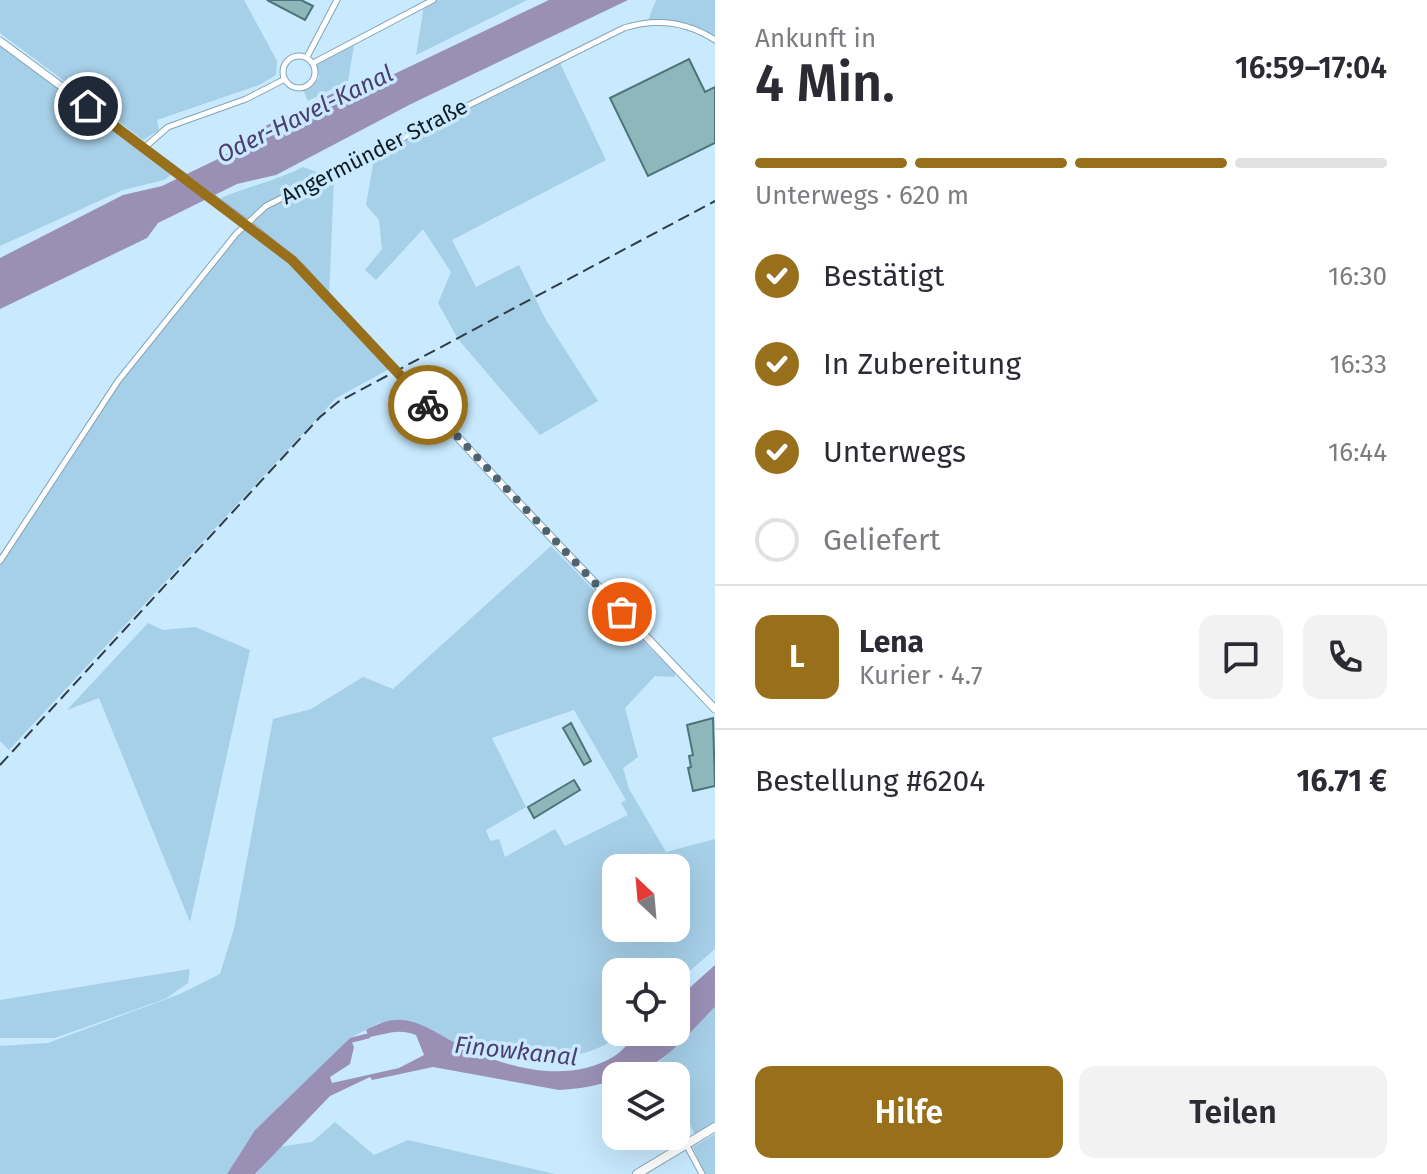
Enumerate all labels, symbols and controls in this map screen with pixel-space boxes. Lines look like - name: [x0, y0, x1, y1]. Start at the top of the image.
- text: Ankunft in: [755, 23, 876, 54]
- text: 16:59–17:04: [1235, 50, 1387, 86]
- text: 4 Min.: [755, 52, 895, 115]
- water label: Oder-Havel-Kanal: [212, 59, 398, 169]
- pin: [54, 72, 122, 140]
- icon: home: [66, 84, 110, 128]
- street label: Angermünder Straße: [276, 93, 472, 210]
- text: Unterwegs · 620 m: [755, 180, 969, 211]
- icon: check: [755, 254, 799, 298]
- text: Bestätigt: [823, 258, 944, 294]
- text: 16:30: [1328, 261, 1387, 292]
- icon: check: [755, 342, 799, 386]
- text: In Zubereitung: [823, 346, 1021, 382]
- text: 16:33: [1329, 349, 1387, 380]
- courier: [388, 365, 468, 445]
- icon: bike: [406, 383, 450, 427]
- icon: check: [755, 430, 799, 474]
- text: Unterwegs: [823, 434, 966, 470]
- text: 16:44: [1328, 437, 1387, 468]
- text: Geliefert: [823, 522, 940, 558]
- pin: [588, 578, 656, 646]
- icon: bag: [600, 590, 644, 634]
- button: chat: [1199, 615, 1283, 699]
- button: phone: [1303, 615, 1387, 699]
- text: Lena: [859, 624, 924, 660]
- text: L: [789, 639, 805, 675]
- text: Kurier · 4.7: [859, 660, 982, 691]
- text: Bestellung #6204: [755, 763, 985, 799]
- text: 16.71 €: [1297, 763, 1387, 799]
- north arrow: [602, 854, 690, 942]
- map controls: [602, 854, 690, 1150]
- button: locate: [602, 958, 690, 1046]
- water label: Finowkanal: [453, 1031, 579, 1071]
- button: layers: [602, 1062, 690, 1150]
- button: Hilfe: [755, 1066, 1063, 1158]
- button: Teilen: [1079, 1066, 1387, 1158]

